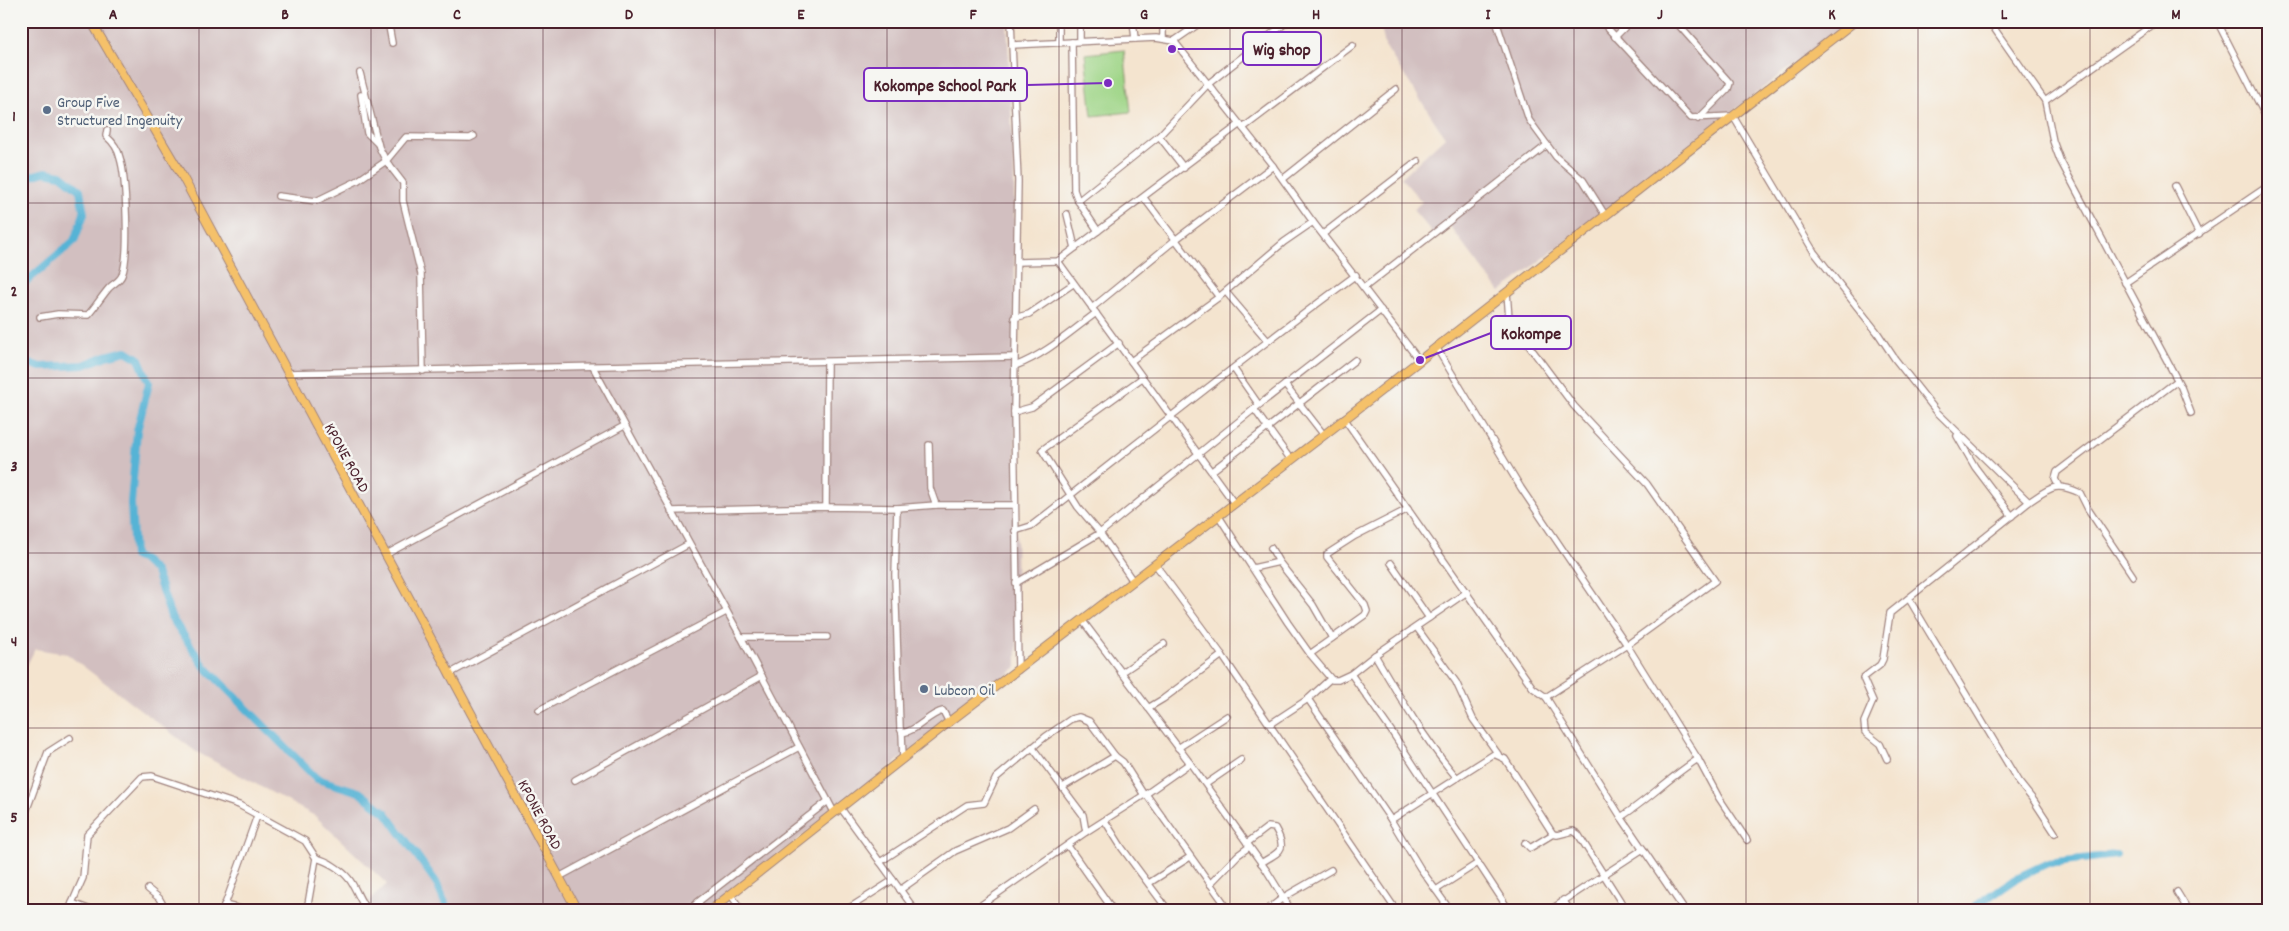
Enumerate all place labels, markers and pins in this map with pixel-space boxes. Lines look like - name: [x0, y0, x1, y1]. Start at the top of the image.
- callout: Wig shop: [1243, 32, 1321, 65]
- callout: Kokompe School Park: [864, 68, 1027, 101]
- place label: Group Five Structured Ingenuity: [57, 92, 183, 133]
- marker: Group Five Structured Ingenuity: [41, 104, 53, 116]
- callout: Kokompe: [1491, 316, 1571, 349]
- place label: Lubcon Oil: [934, 680, 995, 703]
- marker: Lubcon Oil: [918, 683, 930, 695]

